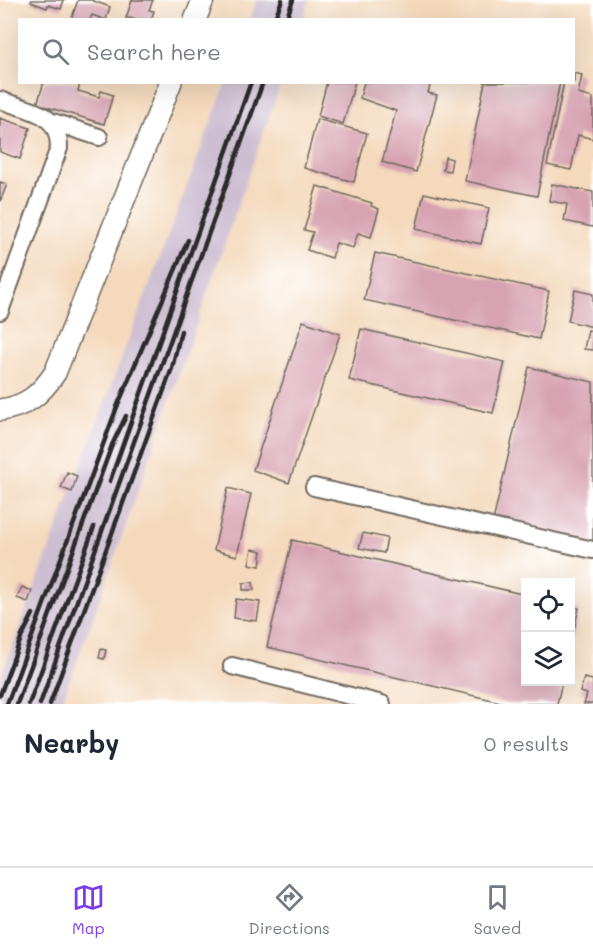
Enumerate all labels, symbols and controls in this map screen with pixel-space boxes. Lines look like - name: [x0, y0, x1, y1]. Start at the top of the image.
- search box: [18, 18, 575, 84]
- icon: search: [39, 35, 72, 68]
- text: Search here: [87, 37, 221, 66]
- map controls: [521, 578, 575, 686]
- button: locate: [521, 578, 575, 632]
- button: layers: [521, 632, 575, 686]
- text: Nearby: [24, 726, 119, 760]
- text: 0 results: [484, 730, 569, 756]
- tab: Map: [72, 881, 105, 938]
- tab: Directions: [249, 881, 330, 938]
- tab: Saved: [474, 881, 521, 938]

